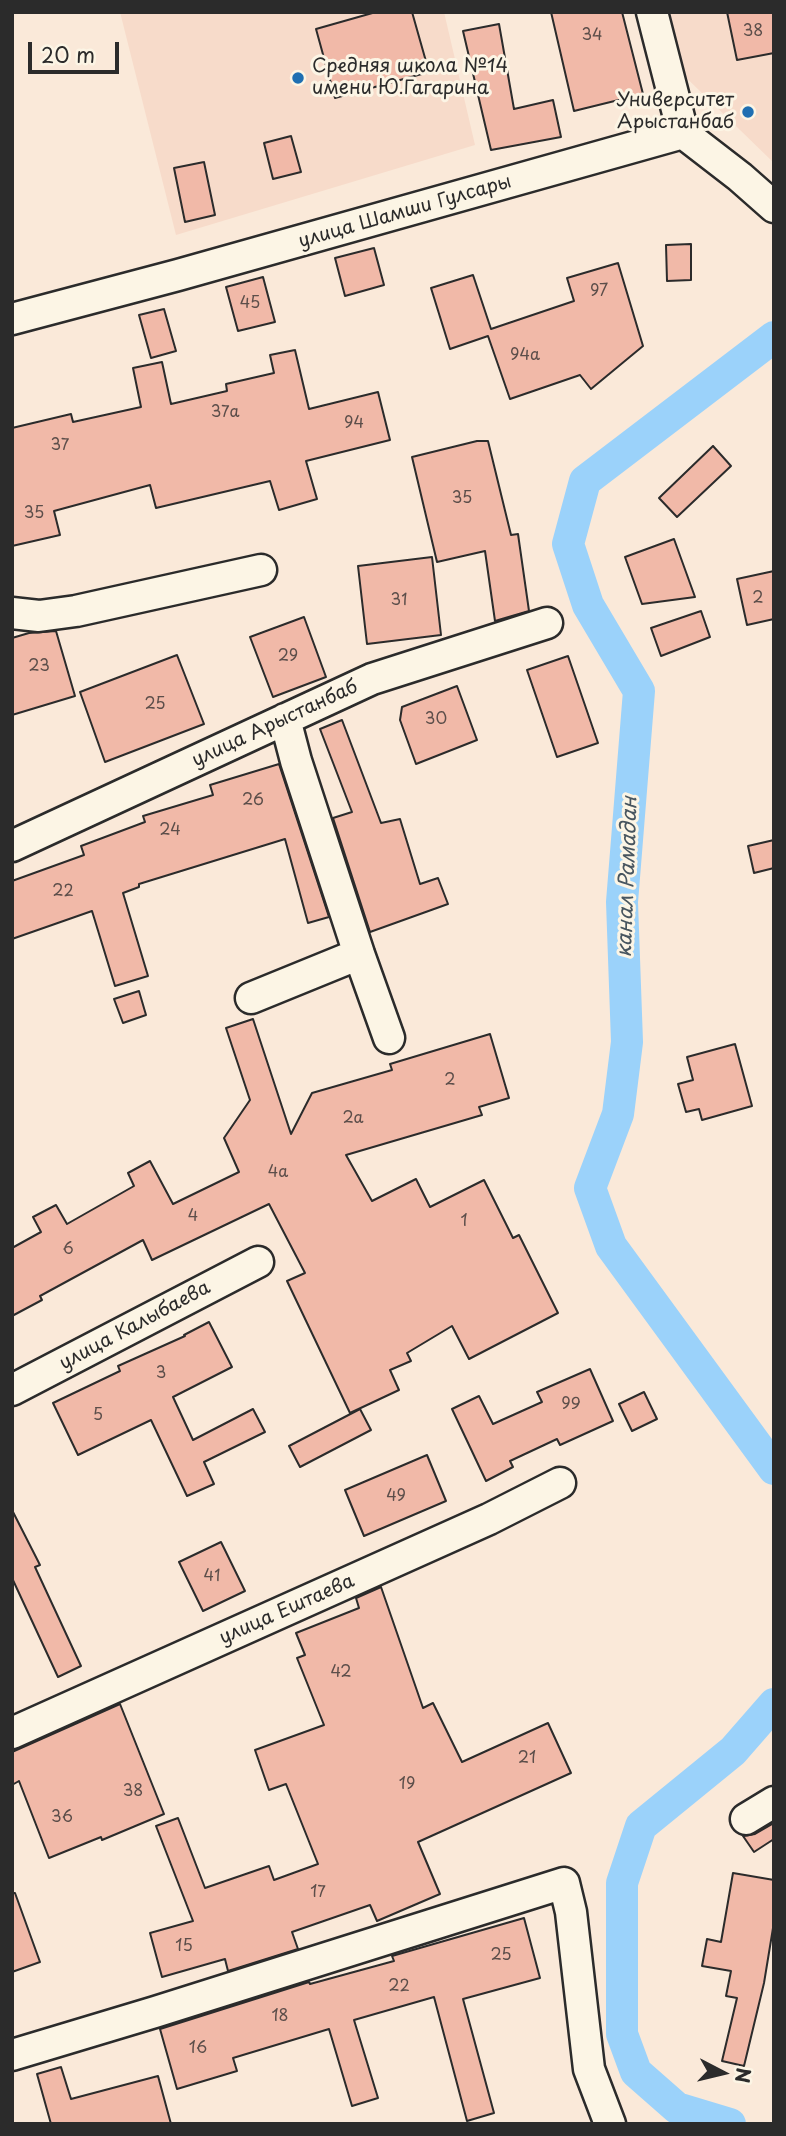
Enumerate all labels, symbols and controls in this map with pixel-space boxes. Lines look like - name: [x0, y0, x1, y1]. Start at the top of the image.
- house number: 38: [743, 22, 763, 42]
- house number: 34: [581, 26, 603, 46]
- scale bar: [32, 28, 122, 72]
- text: 20 m: [41, 38, 95, 70]
- place label: Средняя школа №14 имени Ю.Гагарина: [312, 56, 508, 100]
- marker: Средняя школа №14 имени Ю.Гагарина: [290, 70, 306, 86]
- place label: Университет Арыстанбаб: [616, 90, 734, 134]
- marker: Университет Арыстанбаб: [740, 104, 756, 120]
- street label: улица Шамши Гулсары: [296, 171, 514, 253]
- house number: 97: [590, 282, 608, 302]
- house number: 45: [240, 294, 260, 314]
- house number: 94а: [510, 346, 540, 366]
- house number: 37а: [211, 403, 239, 423]
- house number: 94: [344, 414, 364, 434]
- house number: 37: [51, 436, 69, 456]
- house number: 35: [452, 489, 472, 509]
- house number: 35: [24, 504, 44, 524]
- house number: 2: [752, 589, 764, 609]
- house number: 31: [391, 591, 407, 611]
- house number: 29: [278, 647, 298, 667]
- house number: 23: [28, 657, 50, 677]
- street label: улица Арыстанбаб: [189, 676, 361, 772]
- house number: 25: [144, 695, 166, 715]
- house number: 30: [425, 710, 447, 730]
- house number: 26: [242, 791, 264, 811]
- water label: канал Рамадан: [613, 796, 643, 958]
- house number: 24: [159, 821, 181, 841]
- house number: 22: [52, 882, 74, 902]
- house number: 2: [444, 1071, 456, 1091]
- house number: 2а: [342, 1109, 364, 1129]
- house number: 4а: [268, 1163, 288, 1183]
- house number: 4: [188, 1207, 198, 1227]
- house number: 1: [460, 1212, 468, 1232]
- house number: 6: [62, 1240, 74, 1260]
- street label: улица Калыбаева: [56, 1277, 214, 1375]
- house number: 3: [156, 1364, 166, 1384]
- house number: 99: [561, 1395, 581, 1415]
- house number: 5: [93, 1406, 103, 1426]
- house number: 49: [386, 1487, 406, 1507]
- house number: 41: [204, 1567, 220, 1587]
- street label: улица Ештаева: [216, 1570, 358, 1650]
- house number: 42: [330, 1663, 352, 1683]
- house number: 21: [518, 1749, 536, 1769]
- house number: 19: [399, 1775, 415, 1795]
- house number: 38: [123, 1782, 143, 1802]
- house number: 36: [51, 1808, 73, 1828]
- house number: 17: [310, 1883, 326, 1903]
- house number: 15: [175, 1937, 193, 1957]
- house number: 25: [490, 1946, 512, 1966]
- house number: 22: [388, 1977, 410, 1997]
- house number: 18: [271, 2007, 289, 2027]
- north arrow: [688, 2038, 758, 2108]
- house number: 16: [189, 2039, 207, 2059]
- text: N: [729, 2066, 759, 2085]

